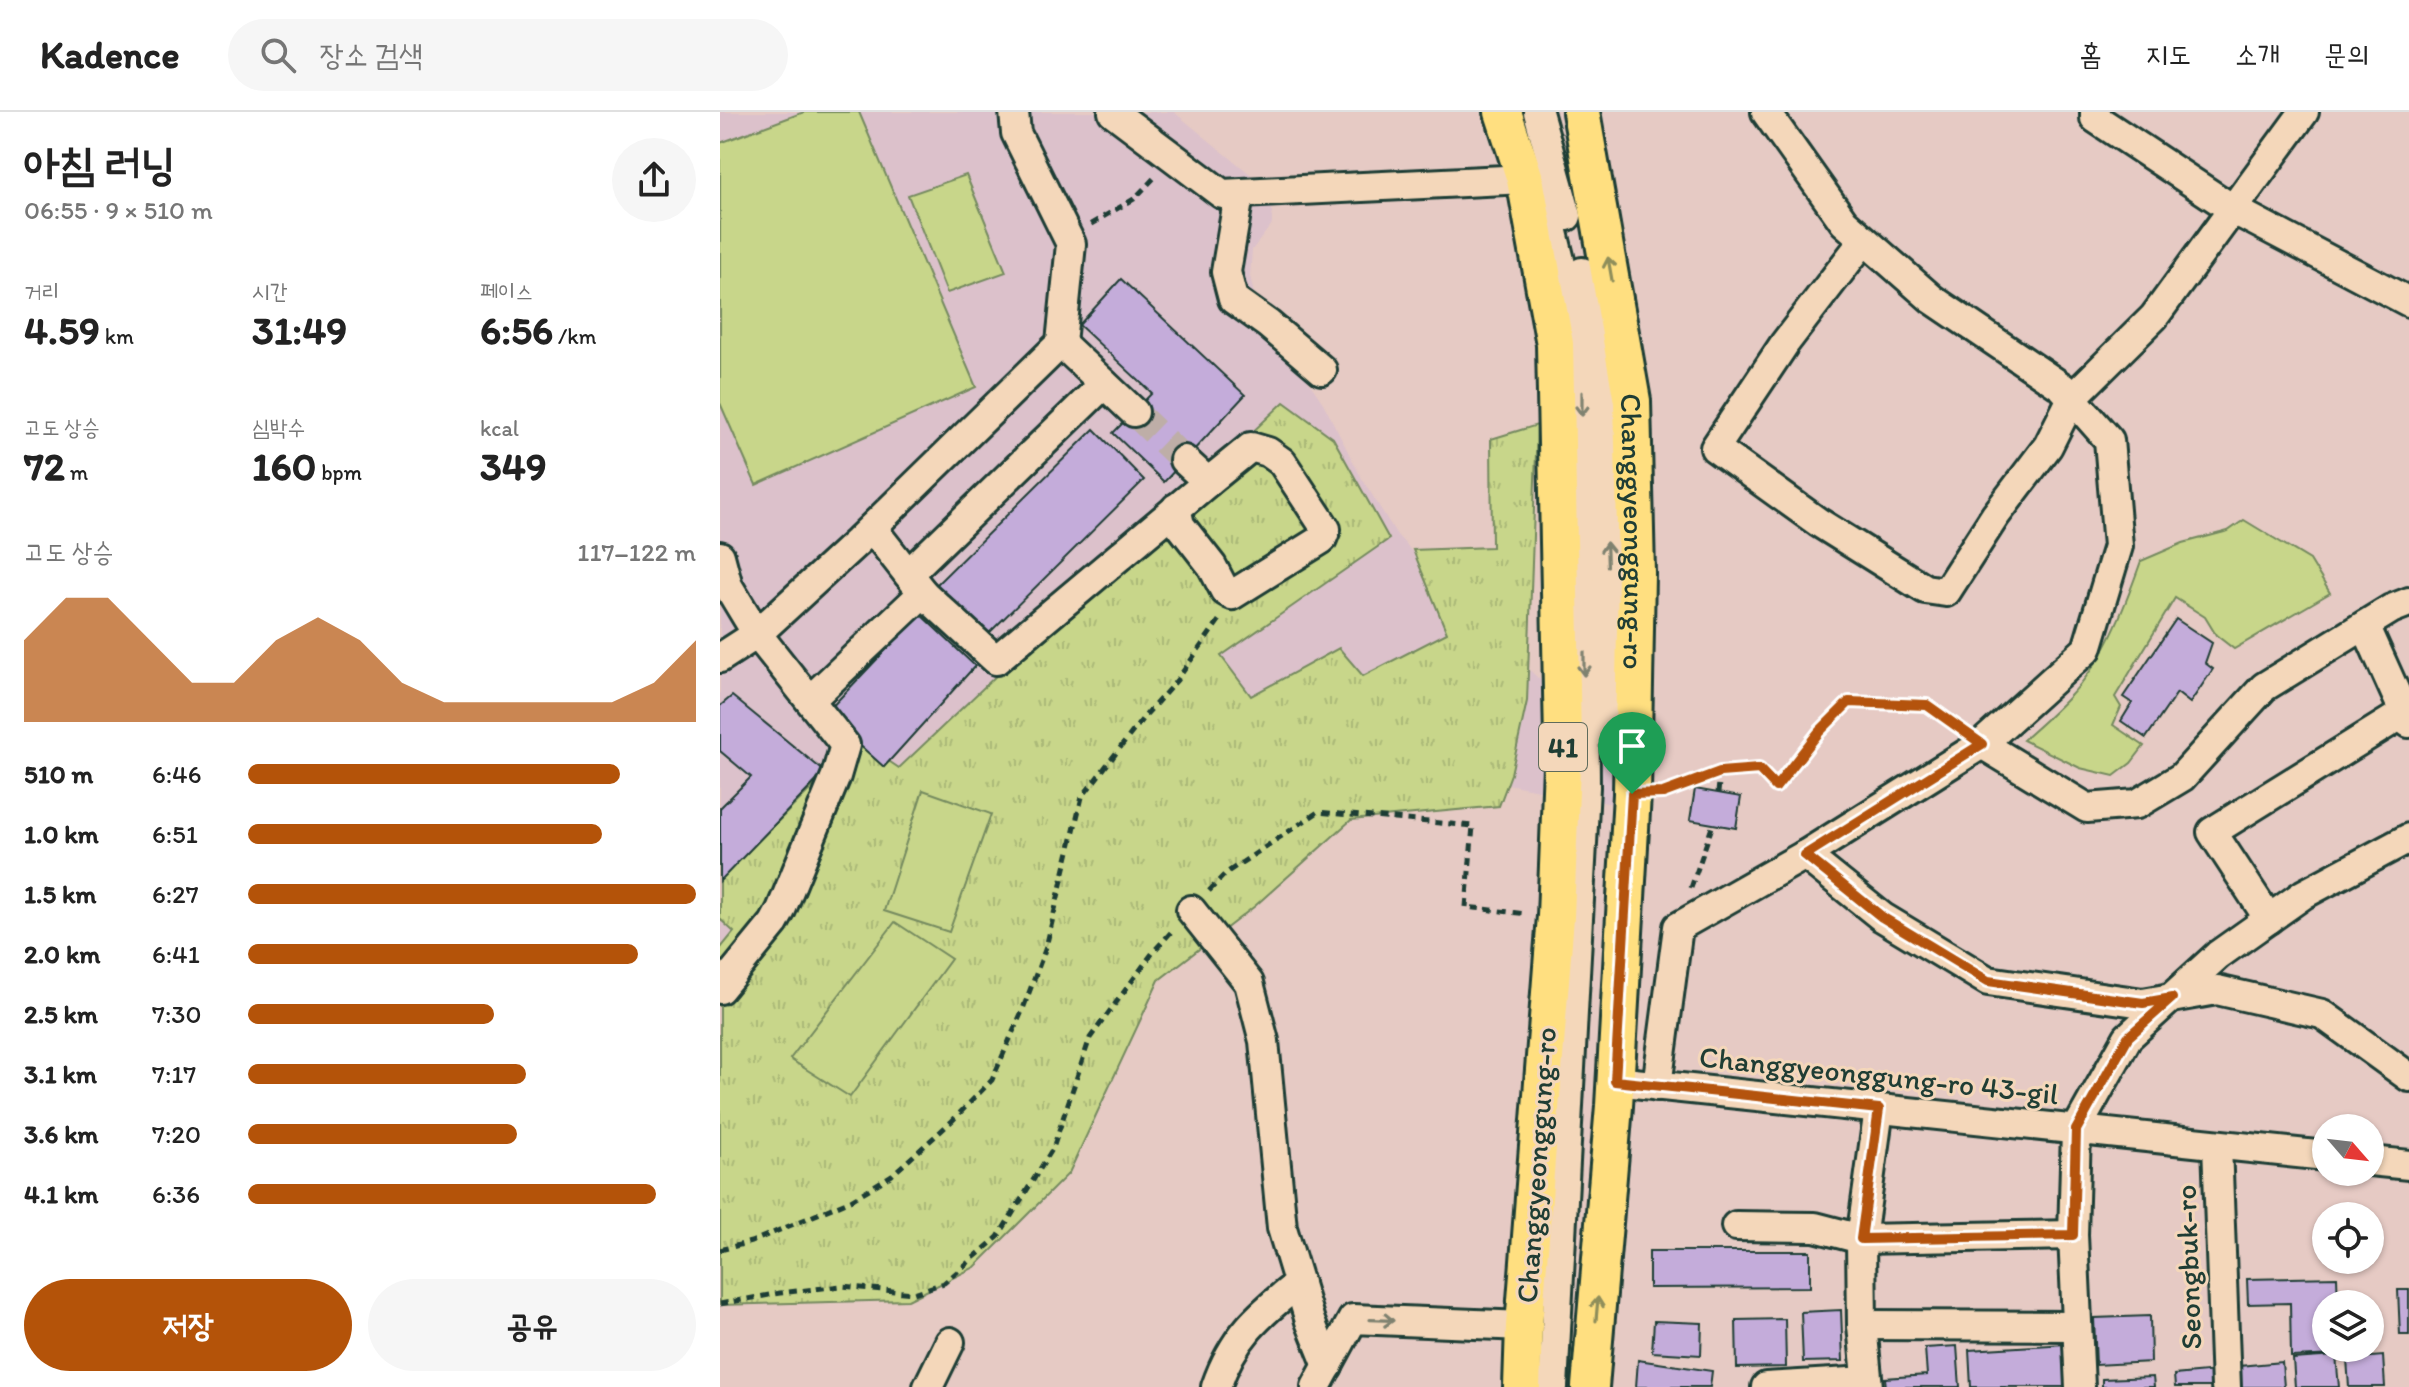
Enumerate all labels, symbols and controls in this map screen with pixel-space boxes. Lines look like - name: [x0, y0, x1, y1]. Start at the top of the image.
- search box: [228, 19, 788, 91]
- text: Kadence: [40, 32, 180, 78]
- icon: search: [256, 33, 300, 77]
- text: 장소 검색: [320, 36, 423, 73]
- text: 홈: [2079, 37, 2102, 71]
- text: 지도: [2146, 37, 2191, 71]
- text: 소개: [2235, 37, 2280, 71]
- text: 문의: [2324, 37, 2369, 71]
- text: 아침 러닝: [24, 137, 176, 190]
- button: share: [612, 138, 696, 222]
- text: 06:55 · 9 × 510 m: [24, 194, 213, 226]
- one-way arrow: [1601, 256, 1616, 282]
- text: 거리: [24, 278, 59, 305]
- text: 시간: [252, 278, 287, 305]
- text: 페이스: [480, 278, 533, 305]
- text: 4.59: [24, 306, 100, 354]
- text: 31:49: [252, 306, 347, 354]
- text: 6:56: [480, 306, 553, 354]
- text: km: [100, 323, 134, 350]
- text: /km: [553, 323, 596, 350]
- one-way arrow: [1574, 390, 1590, 417]
- street label: Changgyeonggung-ro: [1613, 393, 1655, 670]
- text: 고도 상승: [24, 414, 100, 441]
- text: 심박수: [252, 414, 305, 441]
- text: kcal: [480, 415, 519, 442]
- text: 72: [24, 442, 65, 490]
- text: 160: [252, 442, 316, 490]
- text: 349: [480, 442, 547, 490]
- text: m: [65, 459, 88, 486]
- text: bpm: [316, 459, 362, 486]
- text: 고도 상승: [24, 536, 114, 568]
- text: 117–122 m: [577, 536, 696, 568]
- one-way arrow: [1600, 541, 1615, 568]
- one-way arrow: [1577, 650, 1592, 677]
- pin: [1598, 712, 1666, 794]
- road number: 41: [1539, 723, 1587, 771]
- icon: arrive: [1610, 724, 1654, 768]
- text: 510 m: [24, 758, 93, 790]
- text: 6:46: [152, 758, 202, 790]
- text: 1.0 km: [24, 818, 99, 850]
- text: 6:51: [152, 818, 198, 850]
- text: 1.5 km: [24, 878, 96, 910]
- text: 6:27: [152, 878, 199, 910]
- text: 2.0 km: [24, 938, 100, 970]
- text: 6:41: [152, 938, 200, 970]
- text: 2.5 km: [24, 998, 98, 1030]
- text: 7:30: [152, 998, 201, 1030]
- street label: Changgyeonggung-ro: [1508, 1026, 1564, 1304]
- street label: Changgyeonggung-ro 43-gil: [1697, 1038, 2061, 1112]
- text: 3.1 km: [24, 1058, 97, 1090]
- text: 7:17: [152, 1058, 196, 1090]
- north arrow: [2312, 1114, 2384, 1186]
- map controls: [2312, 1114, 2384, 1362]
- text: 3.6 km: [24, 1118, 99, 1150]
- text: 7:20: [152, 1118, 201, 1150]
- text: 4.1 km: [24, 1178, 98, 1210]
- text: 6:36: [152, 1178, 200, 1210]
- street label: Seongbuk-ro: [2167, 1184, 2209, 1350]
- button: locate: [2312, 1202, 2384, 1274]
- button: 저장: [24, 1279, 352, 1371]
- button: 공유: [368, 1279, 696, 1371]
- button: layers: [2312, 1290, 2384, 1362]
- one-way arrow: [1590, 1296, 1605, 1323]
- one-way arrow: [1368, 1313, 1395, 1328]

